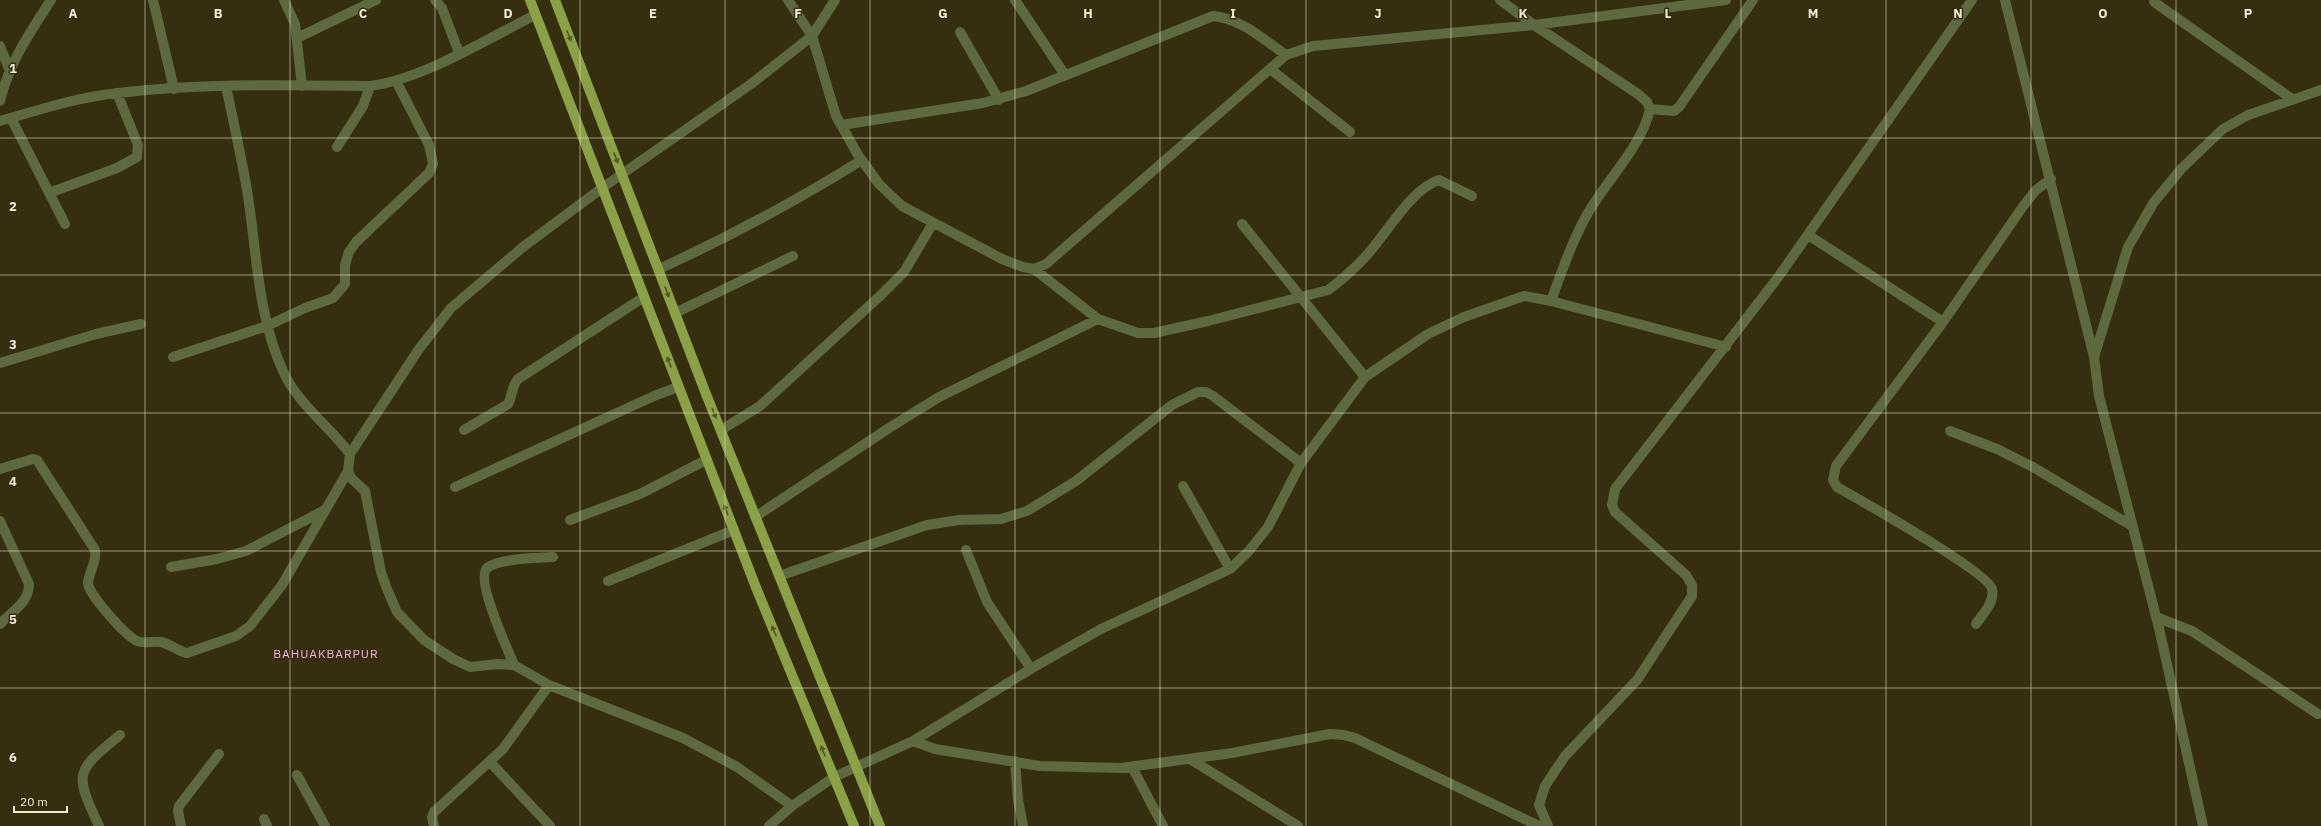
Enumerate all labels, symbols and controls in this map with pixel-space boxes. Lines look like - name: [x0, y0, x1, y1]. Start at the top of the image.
- text: A: [69, 5, 78, 22]
- text: B: [214, 5, 223, 22]
- text: C: [359, 5, 368, 22]
- text: D: [503, 5, 513, 22]
- text: E: [649, 5, 657, 22]
- text: F: [794, 5, 802, 22]
- text: G: [938, 5, 948, 22]
- text: H: [1083, 5, 1093, 22]
- text: I: [1230, 5, 1236, 22]
- text: J: [1374, 5, 1382, 22]
- text: K: [1518, 5, 1528, 22]
- text: L: [1665, 5, 1672, 22]
- text: M: [1808, 5, 1818, 22]
- text: N: [1953, 5, 1963, 22]
- text: O: [2098, 5, 2108, 22]
- text: P: [2244, 5, 2253, 22]
- one-way arrow: [567, 31, 573, 43]
- text: 1: [9, 60, 17, 77]
- one-way arrow: [613, 152, 619, 164]
- text: 2: [9, 198, 17, 215]
- one-way arrow: [665, 287, 671, 299]
- text: 3: [9, 336, 17, 353]
- one-way arrow: [665, 356, 671, 368]
- one-way arrow: [712, 408, 718, 420]
- text: 4: [9, 473, 17, 490]
- one-way arrow: [722, 503, 728, 515]
- text: 5: [9, 611, 17, 628]
- one-way arrow: [770, 624, 776, 636]
- district label: BAHUAKBARPUR: [273, 646, 379, 661]
- one-way arrow: [820, 746, 826, 757]
- text: 6: [9, 749, 17, 766]
- scale bar: [14, 788, 67, 814]
- text: 20 m: [20, 794, 48, 809]

